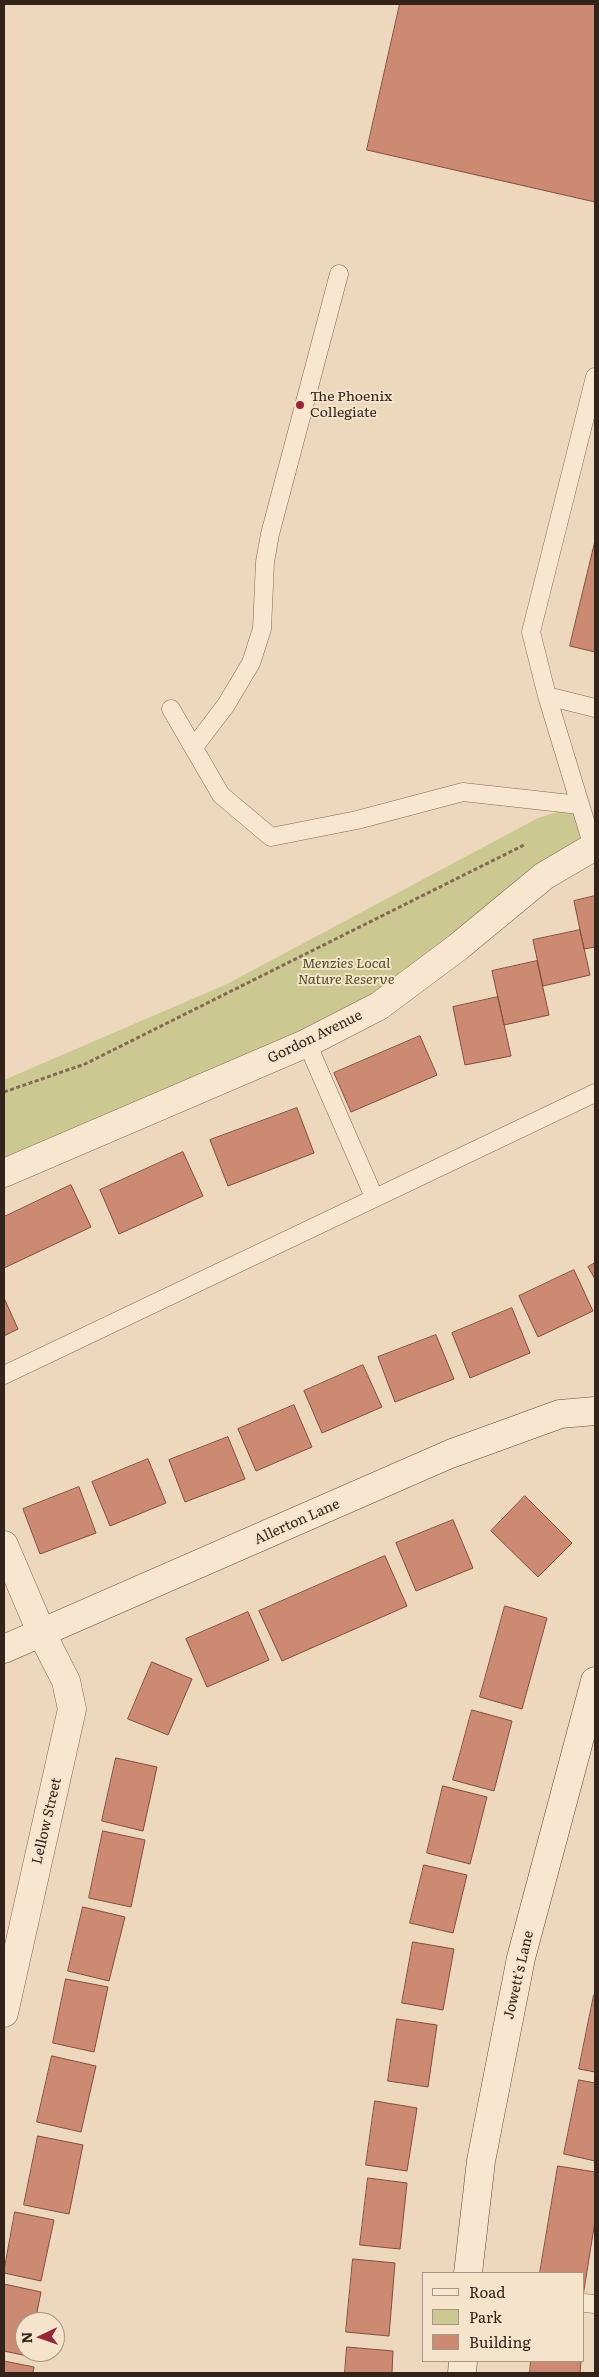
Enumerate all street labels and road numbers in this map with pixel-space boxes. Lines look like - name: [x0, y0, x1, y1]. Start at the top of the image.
- street label: Gordon Avenue: [265, 1007, 365, 1067]
- street label: Allerton Lane: [252, 1496, 342, 1548]
- street label: Lellow Street: [29, 1776, 65, 1866]
- street label: Jowett's Lane: [501, 1929, 537, 2021]

